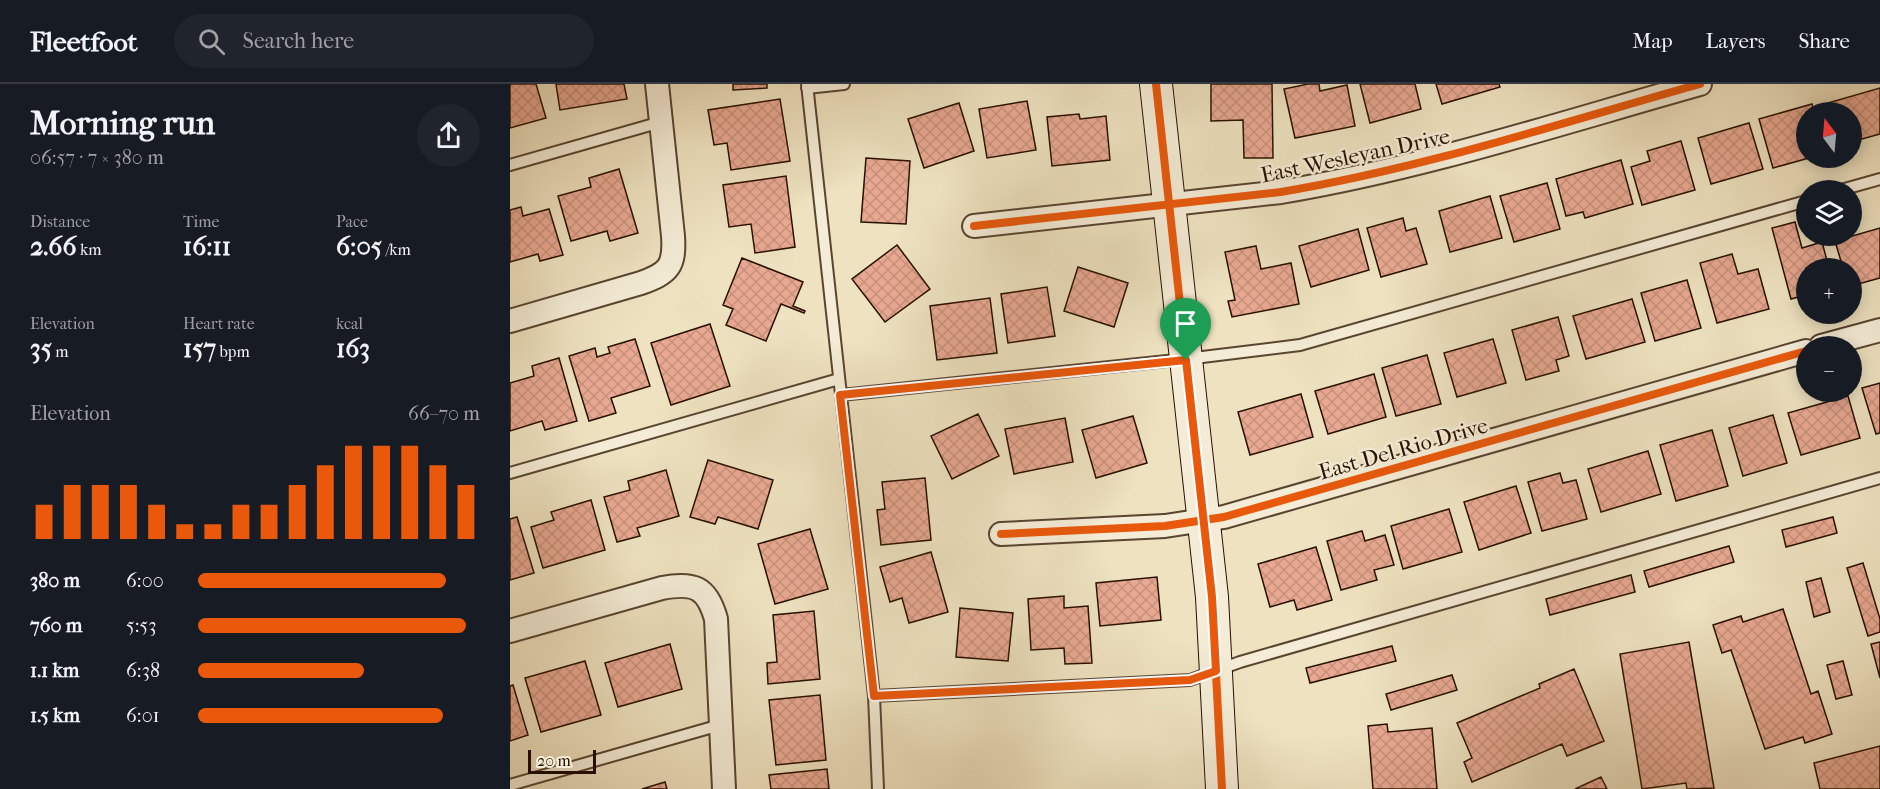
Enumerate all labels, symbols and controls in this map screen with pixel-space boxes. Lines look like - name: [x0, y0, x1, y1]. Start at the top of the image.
- search box: [174, 14, 594, 68]
- text: Fleetfoot: [30, 25, 138, 58]
- icon: search: [195, 25, 228, 58]
- text: Search here: [243, 28, 354, 54]
- text: Map: [1632, 29, 1673, 53]
- text: Layers: [1706, 29, 1765, 53]
- text: Share: [1798, 29, 1850, 53]
- north arrow: [1796, 102, 1862, 168]
- map controls: [1796, 102, 1862, 402]
- text: Morning run: [30, 104, 215, 143]
- button: share: [417, 104, 480, 167]
- street label: East Wesleyan Drive: [1258, 123, 1452, 189]
- text: 06:57 · 7 × 380 m: [30, 146, 164, 169]
- button: layers: [1796, 180, 1862, 246]
- text: Distance: [30, 212, 90, 231]
- text: Time: [183, 212, 219, 231]
- text: Pace: [336, 212, 368, 231]
- text: 2.66: [30, 231, 77, 262]
- text: 16:11: [183, 231, 231, 262]
- text: 6:05: [336, 231, 382, 262]
- text: km: [77, 240, 102, 259]
- text: /km: [382, 240, 411, 259]
- button: +: [1796, 258, 1862, 324]
- pin: [1160, 298, 1211, 360]
- icon: arrive: [1169, 307, 1202, 340]
- text: Elevation: [30, 314, 95, 333]
- text: Heart rate: [183, 314, 255, 333]
- text: kcal: [336, 314, 363, 333]
- text: 35: [30, 333, 52, 364]
- text: 157: [183, 333, 216, 364]
- text: 163: [336, 333, 370, 364]
- button: −: [1796, 336, 1862, 402]
- text: m: [52, 342, 69, 361]
- text: bpm: [216, 342, 250, 361]
- text: Elevation: [30, 402, 111, 425]
- text: 66–70 m: [408, 402, 480, 425]
- street label: East Del Rio Drive: [1316, 412, 1491, 486]
- text: 380 m: [30, 569, 80, 592]
- text: 6:00: [126, 569, 164, 592]
- text: 760 m: [30, 614, 82, 637]
- text: 5:53: [126, 614, 156, 637]
- text: 1.1 km: [30, 659, 79, 682]
- text: 6:38: [126, 659, 160, 682]
- text: 1.5 km: [30, 704, 80, 727]
- text: 6:01: [126, 704, 160, 727]
- scale bar: [528, 747, 596, 774]
- text: 20 m: [537, 751, 571, 770]

